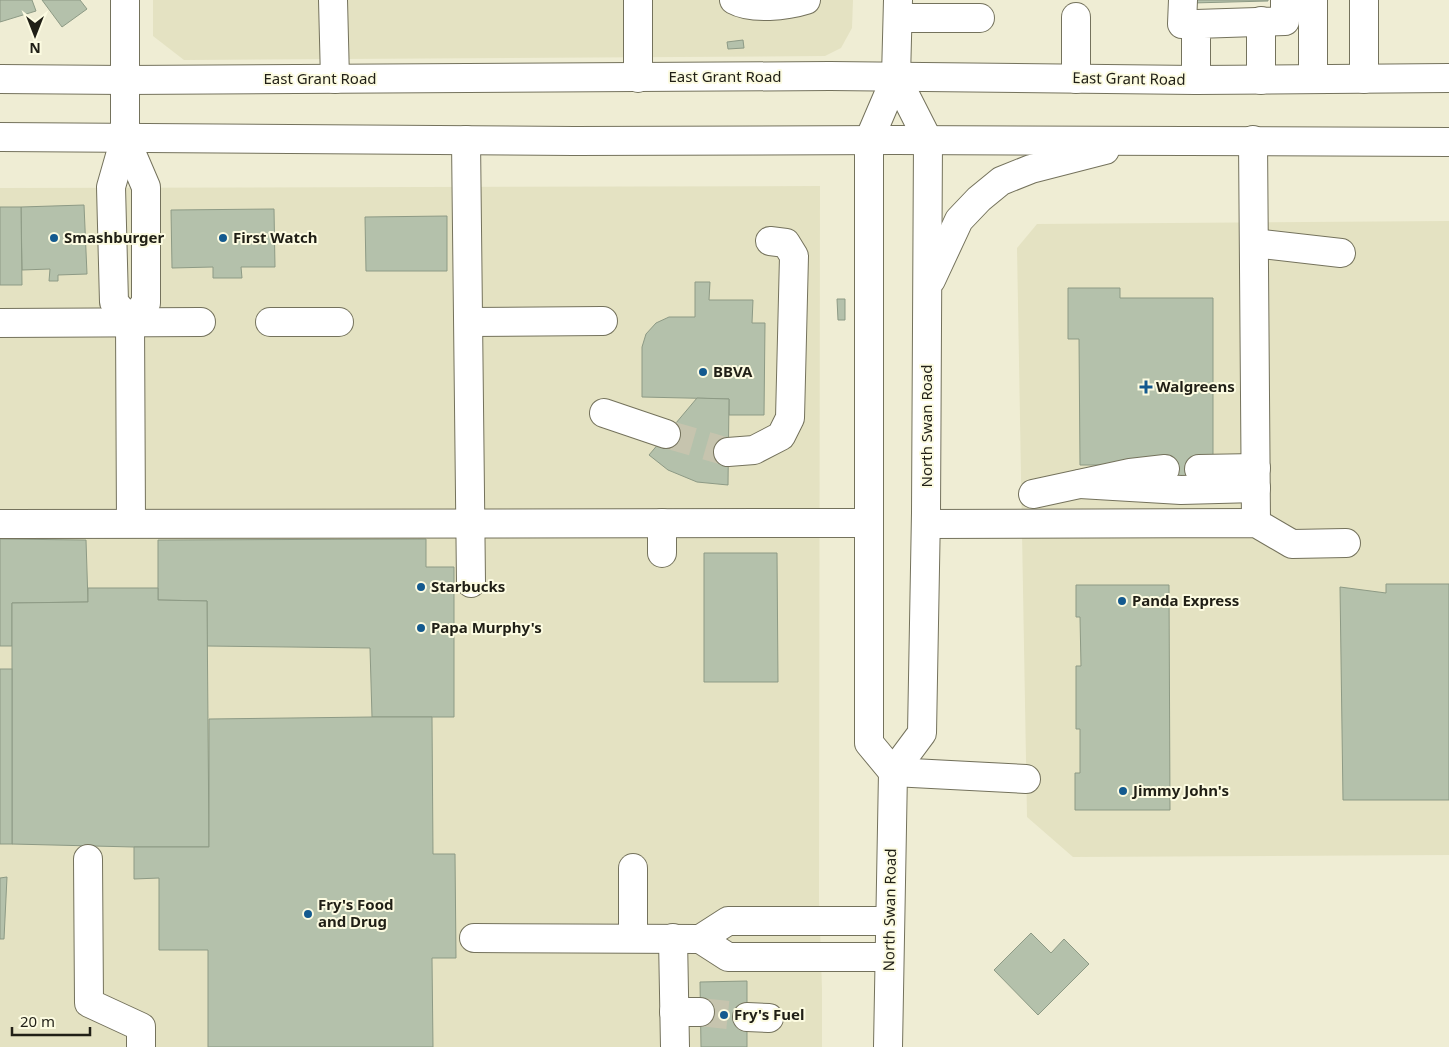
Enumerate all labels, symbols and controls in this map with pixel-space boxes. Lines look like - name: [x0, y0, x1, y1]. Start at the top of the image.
- north arrow: [10, 10, 60, 60]
- text: N: [29, 39, 41, 58]
- street label: East Grant Road: [668, 66, 782, 86]
- street label: East Grant Road: [1072, 67, 1186, 89]
- street label: East Grant Road: [263, 68, 377, 88]
- place label: Smashburger: [64, 227, 164, 247]
- place label: First Watch: [233, 227, 318, 247]
- marker: Smashburger: [48, 232, 60, 244]
- marker: First Watch: [217, 232, 229, 244]
- place label: BBVA: [713, 361, 753, 381]
- street label: North Swan Road: [916, 365, 936, 487]
- marker: BBVA: [697, 366, 709, 378]
- place label: Walgreens: [1156, 376, 1235, 396]
- marker: Walgreens: [1140, 381, 1152, 393]
- place label: Starbucks: [431, 576, 505, 596]
- marker: Starbucks: [415, 581, 427, 593]
- place label: Panda Express: [1132, 590, 1239, 610]
- marker: Panda Express: [1116, 595, 1128, 607]
- place label: Papa Murphy's: [431, 617, 542, 637]
- marker: Papa Murphy's: [415, 622, 427, 634]
- place label: Jimmy John's: [1131, 780, 1229, 800]
- marker: Jimmy John's: [1117, 785, 1129, 797]
- street label: North Swan Road: [878, 848, 900, 972]
- place label: Fry's Food and Drug: [318, 894, 394, 931]
- marker: Fry's Food and Drug: [302, 908, 314, 920]
- scale bar: [12, 1004, 90, 1036]
- place label: Fry's Fuel: [734, 1004, 805, 1024]
- marker: Fry's Fuel: [718, 1009, 730, 1021]
- text: 20 m: [20, 1011, 55, 1031]

